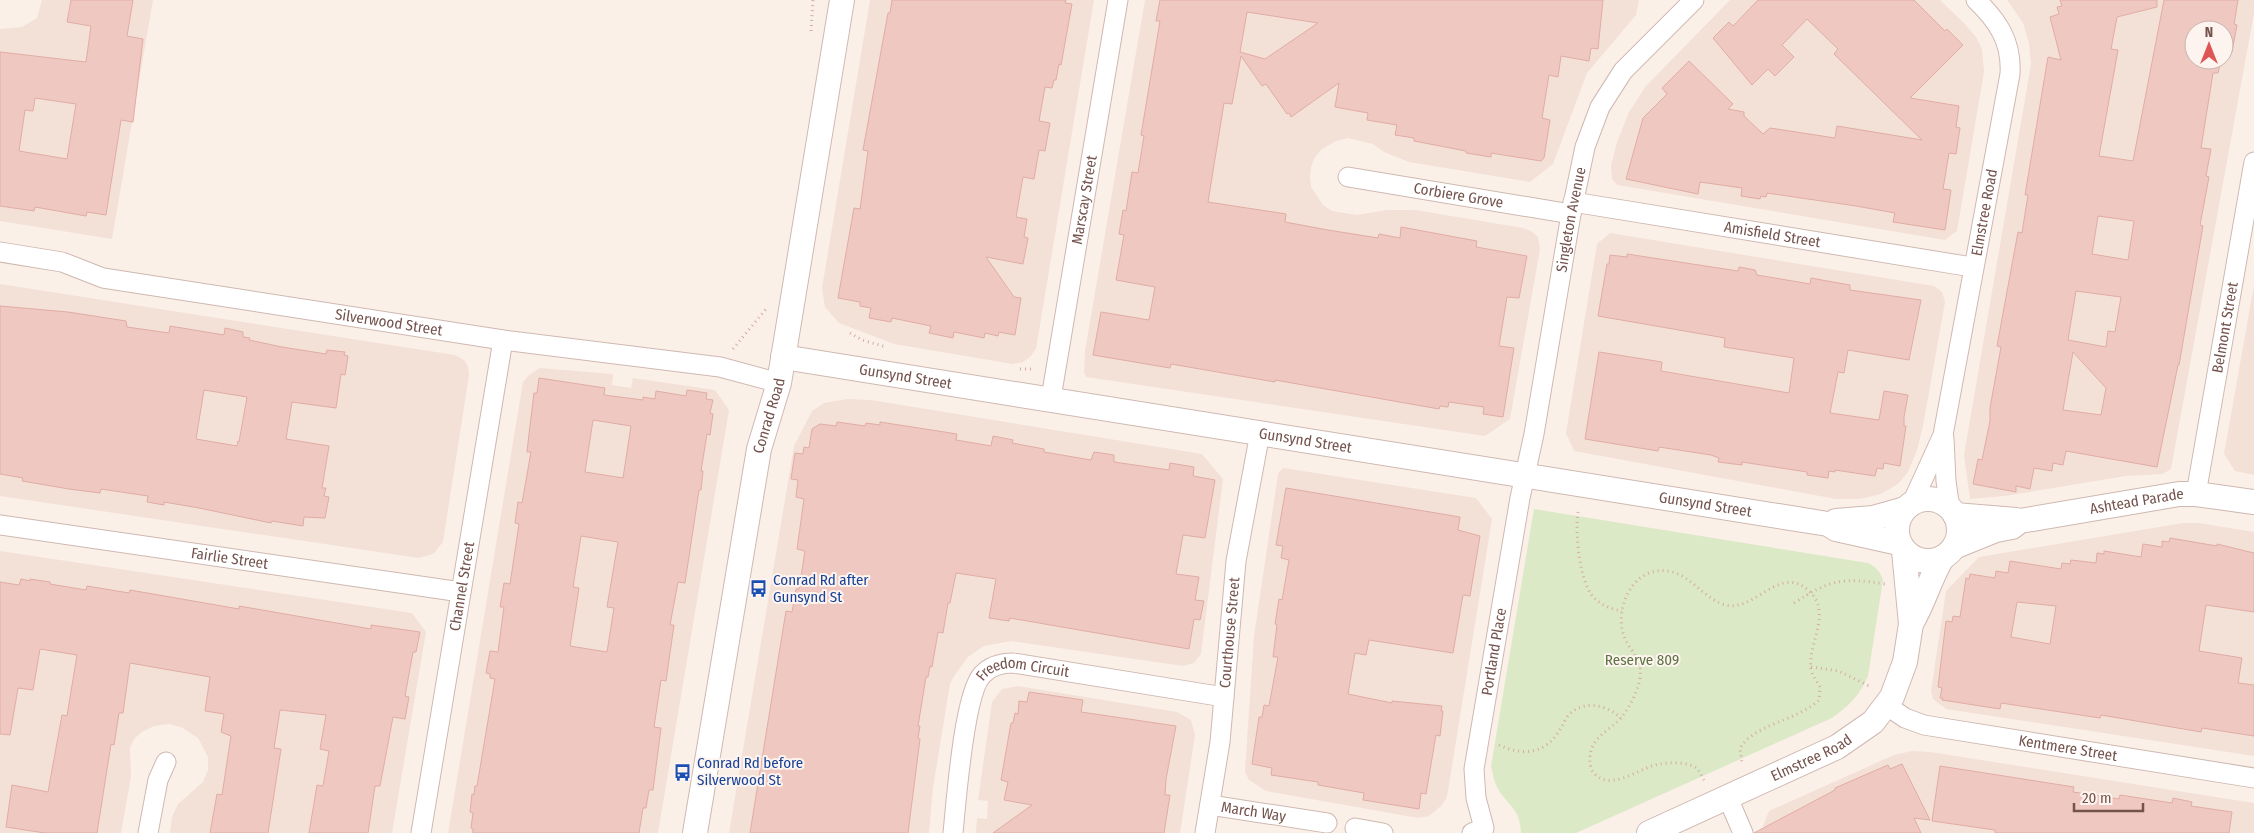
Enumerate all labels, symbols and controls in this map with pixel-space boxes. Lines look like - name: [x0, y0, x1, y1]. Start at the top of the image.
- north arrow: [2184, 20, 2234, 70]
- text: N: [2205, 24, 2213, 41]
- street label: Marscay Street: [1068, 154, 1101, 246]
- street label: Singleton Avenue: [1552, 165, 1590, 274]
- street label: Elmstree Road: [1967, 168, 2001, 257]
- street label: Corbiere Grove: [1412, 179, 1505, 212]
- street label: Amisfield Street: [1723, 218, 1822, 251]
- street label: Belmont Street: [2208, 280, 2242, 375]
- street label: Silverwood Street: [334, 305, 444, 340]
- street label: Gunsynd Street: [858, 360, 953, 393]
- street label: Conrad Road: [749, 377, 789, 455]
- street label: Gunsynd Street: [1258, 424, 1353, 457]
- street label: Ashtead Parade: [2088, 485, 2184, 518]
- street label: Gunsynd Street: [1658, 488, 1753, 521]
- street label: Channel Street: [446, 540, 478, 632]
- street label: Fairlie Street: [190, 544, 269, 573]
- place label: Conrad Rd after Gunsynd St: [773, 571, 869, 606]
- street label: Courthouse Street: [1216, 576, 1244, 689]
- bus stop icon: Conrad Rd after Gunsynd St: [749, 579, 769, 599]
- street label: Portland Place: [1478, 607, 1510, 697]
- park label: Reserve 809: [1605, 651, 1679, 669]
- street label: Freedom Circuit: [972, 654, 1071, 684]
- street label: Elmstree Road: [1768, 730, 1856, 785]
- street label: Kentmere Street: [2017, 731, 2119, 765]
- place label: Conrad Rd before Silverwood St: [697, 754, 803, 789]
- bus stop icon: Conrad Rd before Silverwood St: [673, 762, 693, 782]
- scale bar: [2074, 780, 2143, 812]
- text: 20 m: [2082, 789, 2112, 807]
- street label: March Way: [1220, 798, 1287, 826]

